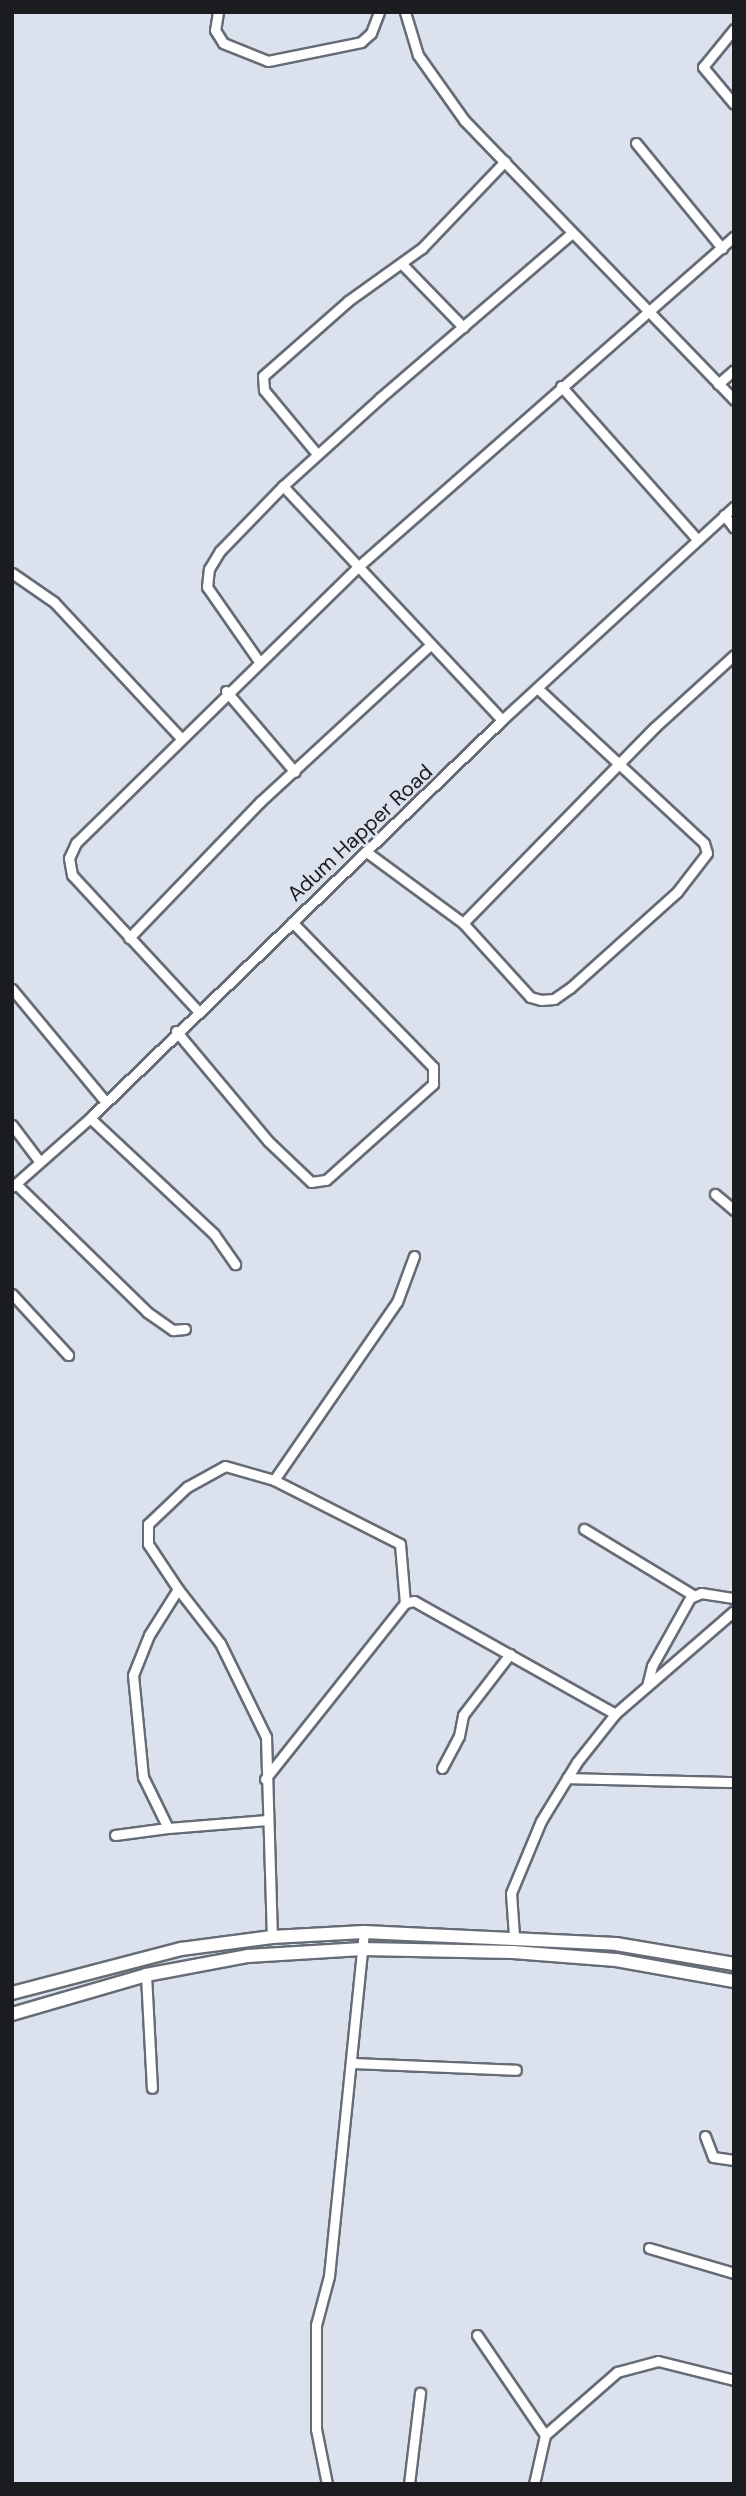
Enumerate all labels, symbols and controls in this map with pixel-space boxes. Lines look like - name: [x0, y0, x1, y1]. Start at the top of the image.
- street label: Adum Happer Road: [282, 759, 438, 907]

